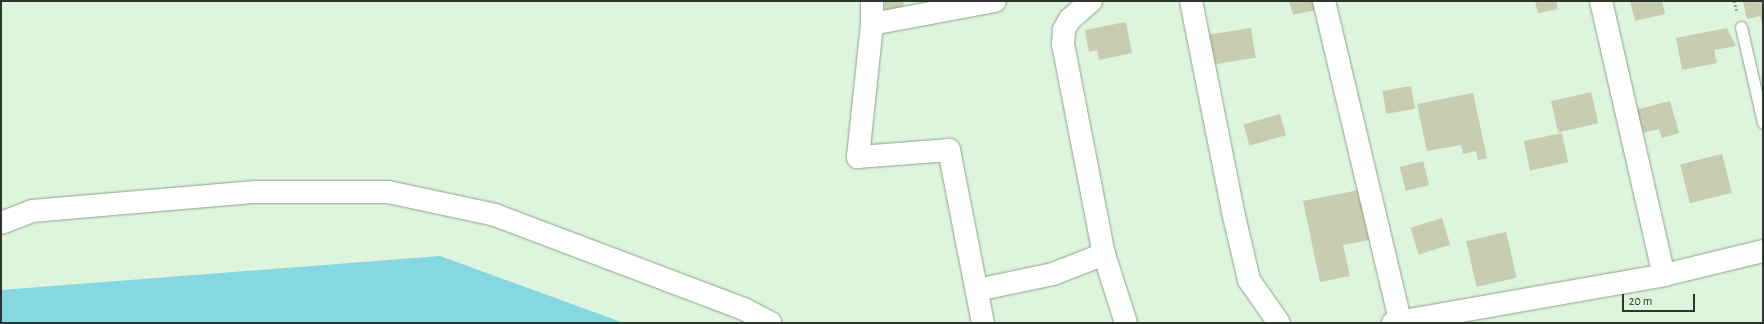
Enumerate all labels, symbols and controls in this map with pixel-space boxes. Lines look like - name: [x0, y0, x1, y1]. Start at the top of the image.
- scale bar: [1624, 286, 1697, 312]
- text: 20 m: [1629, 295, 1652, 307]

